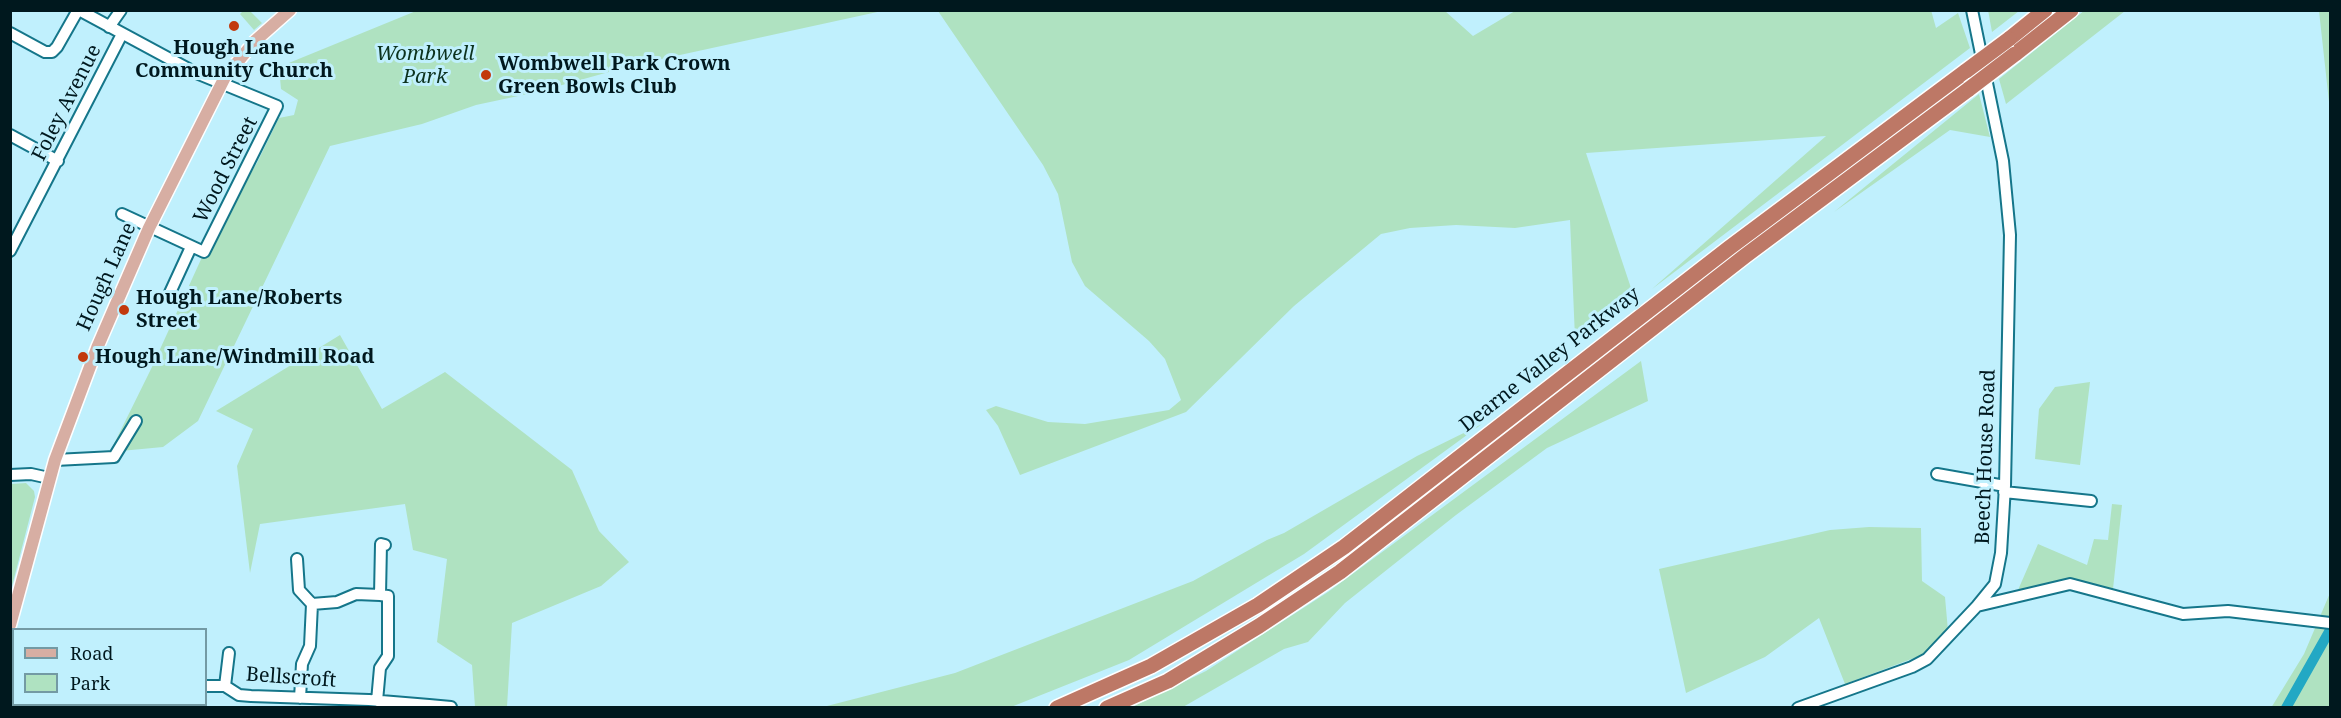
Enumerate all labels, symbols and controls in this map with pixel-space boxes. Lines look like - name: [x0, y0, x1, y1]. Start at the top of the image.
- marker: Hough Lane Community Church: [227, 19, 241, 33]
- place label: Hough Lane Community Church: [135, 36, 333, 83]
- street label: Foley Avenue: [27, 41, 107, 165]
- park label: Wombwell Park: [376, 42, 474, 89]
- place label: Wombwell Park Crown Green Bowls Club: [498, 52, 731, 99]
- marker: Wombwell Park Crown Green Bowls Club: [479, 68, 493, 82]
- street label: Wood Street: [189, 113, 263, 227]
- street label: Hough Lane: [72, 219, 142, 335]
- street label: Dearne Valley Parkway: [1455, 282, 1645, 438]
- place label: Hough Lane/Roberts Street: [136, 286, 342, 333]
- marker: Hough Lane/Roberts Street: [117, 303, 131, 317]
- place label: Hough Lane/Windmill Road: [95, 345, 375, 369]
- marker: Hough Lane/Windmill Road: [76, 350, 90, 364]
- street label: Beech House Road: [1971, 369, 2001, 545]
- legend: [12, 628, 207, 706]
- text: Road: [70, 641, 113, 665]
- street label: Bellscroft: [245, 663, 337, 693]
- text: Park: [70, 671, 110, 695]

